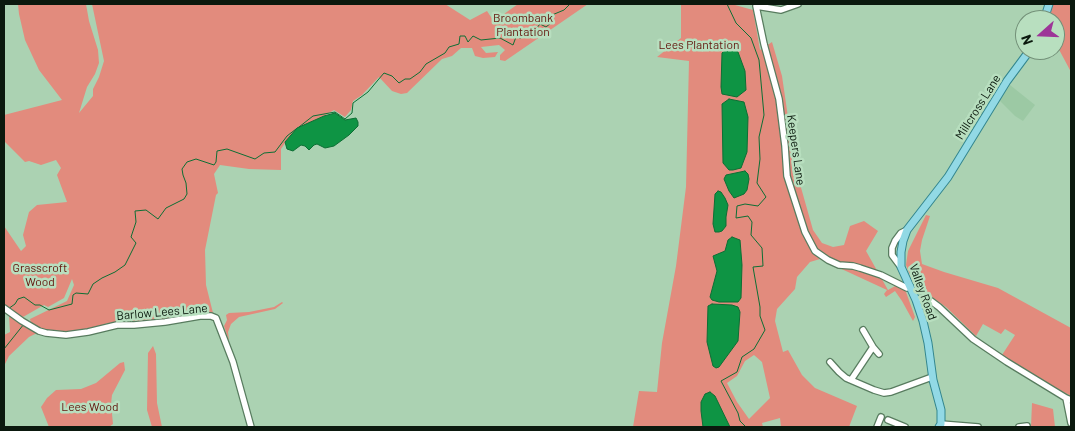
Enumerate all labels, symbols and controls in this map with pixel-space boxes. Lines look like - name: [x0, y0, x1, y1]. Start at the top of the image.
- north arrow: [1015, 10, 1065, 60]
- park label: Broombank Plantation: [493, 11, 553, 39]
- text: N: [1017, 33, 1036, 47]
- park label: Lees Plantation: [658, 38, 740, 52]
- street label: Millcross Lane: [952, 72, 1004, 142]
- street label: Keepers Lane: [784, 114, 808, 186]
- park label: Grasscroft Wood: [13, 261, 67, 289]
- street label: Valley Road: [906, 262, 940, 322]
- street label: Barlow Lees Lane: [116, 301, 208, 323]
- park label: Lees Wood: [61, 400, 119, 414]

